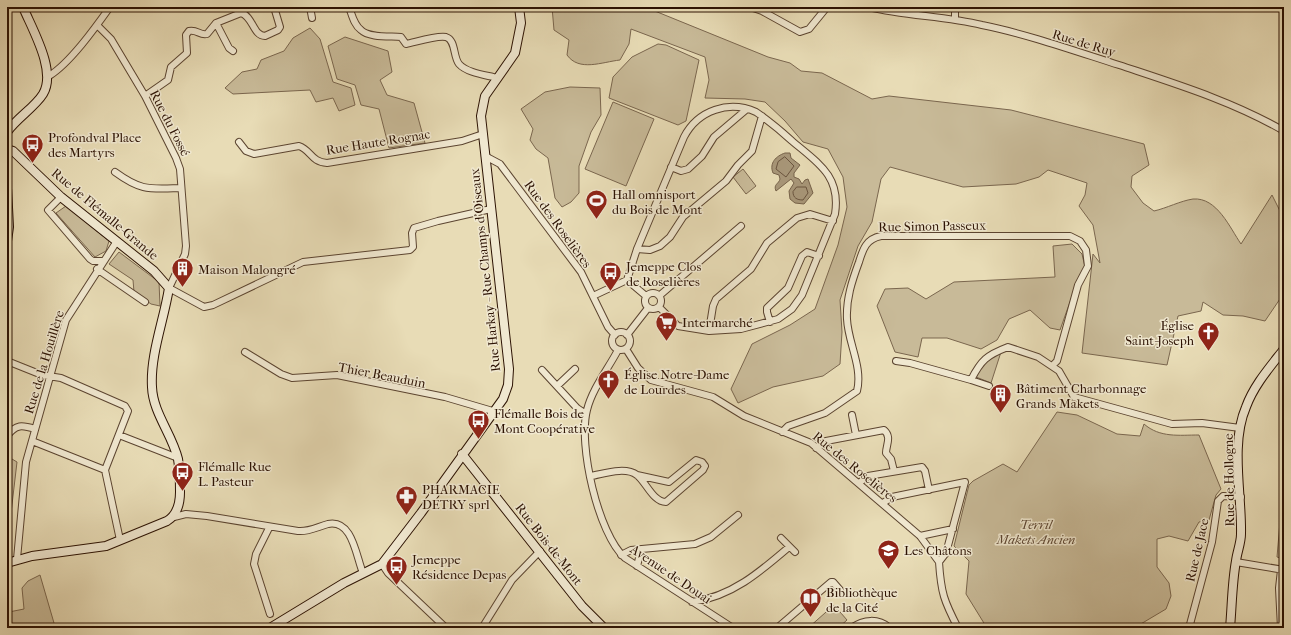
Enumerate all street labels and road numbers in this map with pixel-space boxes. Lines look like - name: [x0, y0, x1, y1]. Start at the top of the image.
- street label: Rue de Ruy: [1051, 26, 1118, 60]
- street label: Rue du Fossé: [147, 87, 193, 159]
- street label: Rue Haute Rognac: [325, 126, 431, 158]
- street label: Rue de Flémalle-Grande: [49, 165, 162, 263]
- street label: Rue Harkay - Rue Champs d'Oiseaux: [467, 167, 503, 372]
- street label: Rue des Roselières: [521, 177, 595, 271]
- street label: Rue Simon Passeux: [878, 218, 986, 234]
- street label: Rue de la Houillère: [21, 308, 67, 416]
- street label: Thier Beauduin: [337, 359, 427, 391]
- street label: Rue des Roselières: [810, 428, 900, 506]
- street label: Rue de Hollogne: [1221, 433, 1237, 527]
- street label: Rue Bois-de-Mont: [512, 500, 586, 588]
- street label: Rue de Jace: [1182, 516, 1212, 583]
- street label: Avenue de Douai: [627, 541, 715, 607]

